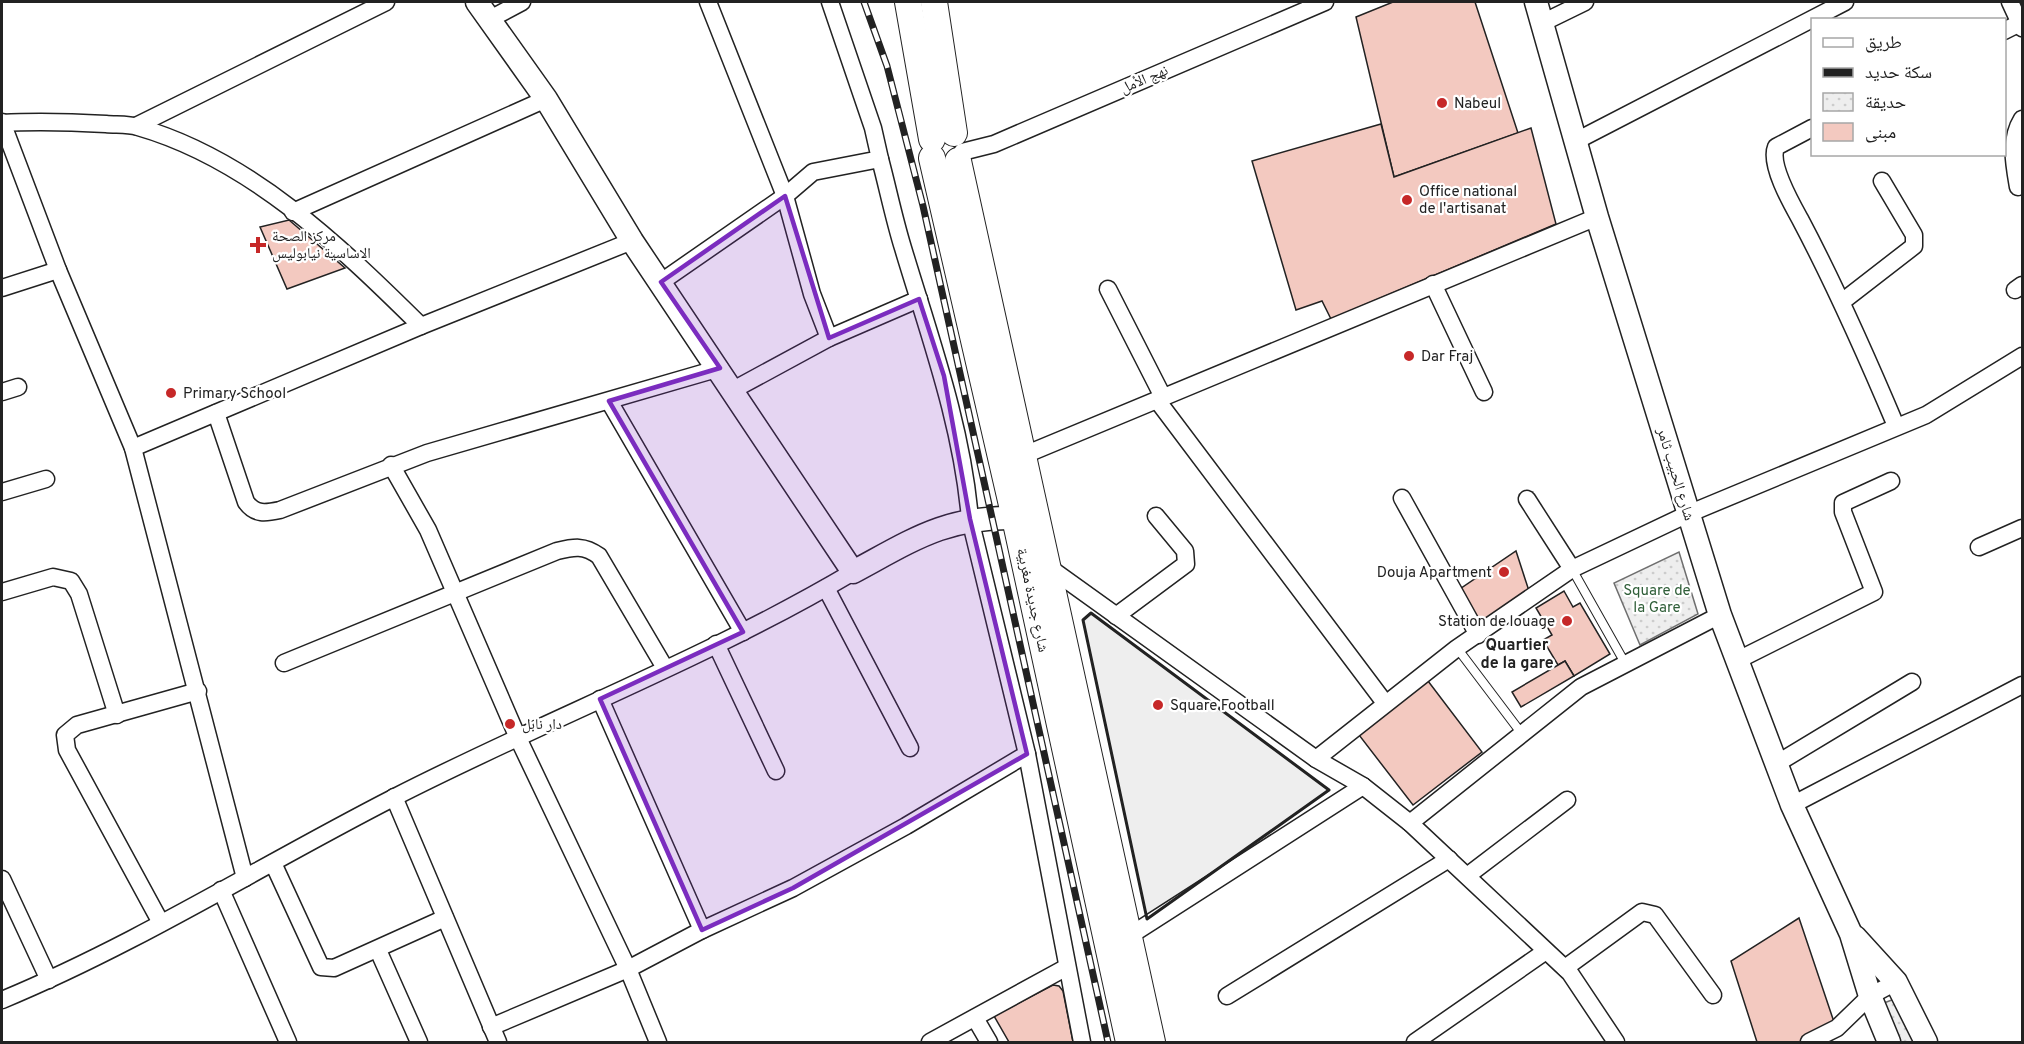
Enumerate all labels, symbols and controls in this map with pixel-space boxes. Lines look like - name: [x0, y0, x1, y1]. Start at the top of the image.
- legend: [1811, 18, 2006, 156]
- text: طريق: [1865, 32, 1902, 55]
- street label: نهج الأمل: [1118, 62, 1171, 99]
- text: سكة حديد: [1865, 62, 1932, 85]
- text: حديقة: [1865, 92, 1906, 115]
- place label: Nabeul: [1454, 95, 1501, 114]
- marker: Nabeul: [1435, 96, 1449, 110]
- text: مبنى: [1865, 122, 1896, 145]
- place label: Office national de l'artisanat: [1419, 183, 1517, 219]
- marker: Office national de l'artisanat: [1400, 193, 1414, 207]
- place label: مركز الصحة الاساسية نيابوليس: [272, 228, 371, 264]
- marker: مركز الصحة الاساسية نيابوليس: [249, 236, 267, 254]
- place label: Dar Fraj: [1421, 348, 1473, 367]
- marker: Dar Fraj: [1402, 349, 1416, 363]
- place label: Primary School: [183, 385, 286, 404]
- marker: Primary School: [164, 386, 178, 400]
- street label: شارع الحبيب ثامر: [1651, 425, 1698, 523]
- street label: شارع جديدة مغربية: [1011, 546, 1052, 654]
- place label: Douja Apartment: [1377, 564, 1492, 583]
- marker: Douja Apartment: [1497, 565, 1511, 579]
- park label: Square de la Gare: [1623, 582, 1691, 618]
- place label: Station de louage: [1438, 613, 1555, 632]
- marker: Station de louage: [1560, 614, 1574, 628]
- district label: Quartier de la gare: [1480, 636, 1554, 674]
- place label: Square Football: [1170, 697, 1275, 716]
- marker: Square Football: [1151, 698, 1165, 712]
- place label: دار نابل: [522, 716, 562, 735]
- marker: دار نابل: [503, 717, 517, 731]

